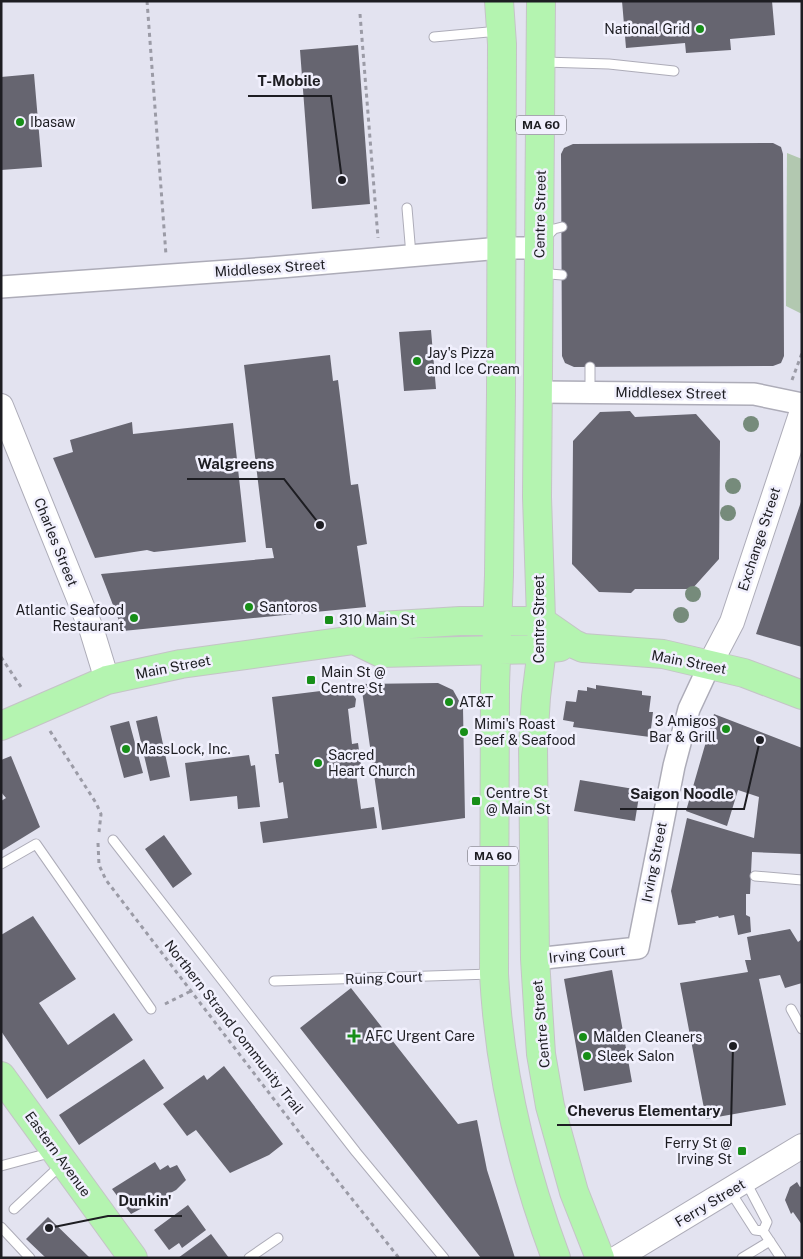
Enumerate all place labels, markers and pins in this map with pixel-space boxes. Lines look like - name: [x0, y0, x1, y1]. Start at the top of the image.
- place label: National Grid: [604, 21, 690, 37]
- marker: National Grid: [694, 23, 706, 35]
- callout: T-Mobile: [248, 66, 331, 96]
- place label: Ibasaw: [30, 114, 76, 130]
- marker: Ibasaw: [14, 116, 26, 128]
- place label: Jay's Pizza and Ice Cream: [427, 345, 520, 377]
- marker: Jay's Pizza and Ice Cream: [411, 355, 423, 367]
- callout: Walgreens: [187, 449, 284, 479]
- place label: Santoros: [259, 599, 317, 615]
- marker: Santoros: [243, 601, 255, 613]
- place label: Atlantic Seafood Restaurant: [15, 602, 124, 634]
- marker: Atlantic Seafood Restaurant: [128, 612, 140, 624]
- place label: 310 Main St: [339, 612, 415, 628]
- marker: 310 Main St: [323, 614, 335, 626]
- place label: Main St @ Centre St: [321, 664, 386, 696]
- marker: Main St @ Centre St: [305, 674, 317, 686]
- place label: AT&T: [459, 694, 493, 710]
- marker: AT&T: [443, 696, 455, 708]
- place label: 3 Amigos Bar & Grill: [649, 713, 716, 745]
- place label: Mimi's Roast Beef & Seafood: [474, 716, 576, 748]
- marker: 3 Amigos Bar & Grill: [720, 723, 732, 735]
- marker: Mimi's Roast Beef & Seafood: [458, 726, 470, 738]
- place label: MassLock, Inc.: [136, 741, 231, 757]
- marker: MassLock, Inc.: [120, 743, 132, 755]
- place label: Sacred Heart Church: [328, 747, 415, 779]
- marker: Sacred Heart Church: [312, 757, 324, 769]
- callout: Saigon Noodle: [620, 779, 744, 809]
- place label: Centre St @ Main St: [486, 785, 551, 817]
- marker: Centre St @ Main St: [470, 795, 482, 807]
- place label: AFC Urgent Care: [365, 1028, 475, 1044]
- marker: AFC Urgent Care: [347, 1029, 361, 1043]
- place label: Malden Cleaners: [593, 1029, 702, 1045]
- marker: Malden Cleaners: [577, 1031, 589, 1043]
- place label: Sleek Salon: [597, 1048, 674, 1064]
- marker: Sleek Salon: [581, 1050, 593, 1062]
- callout: Cheverus Elementary: [557, 1095, 731, 1125]
- place label: Ferry St @ Irving St: [665, 1135, 732, 1167]
- marker: Ferry St @ Irving St: [736, 1145, 748, 1157]
- callout: Dunkin': [108, 1186, 182, 1216]

